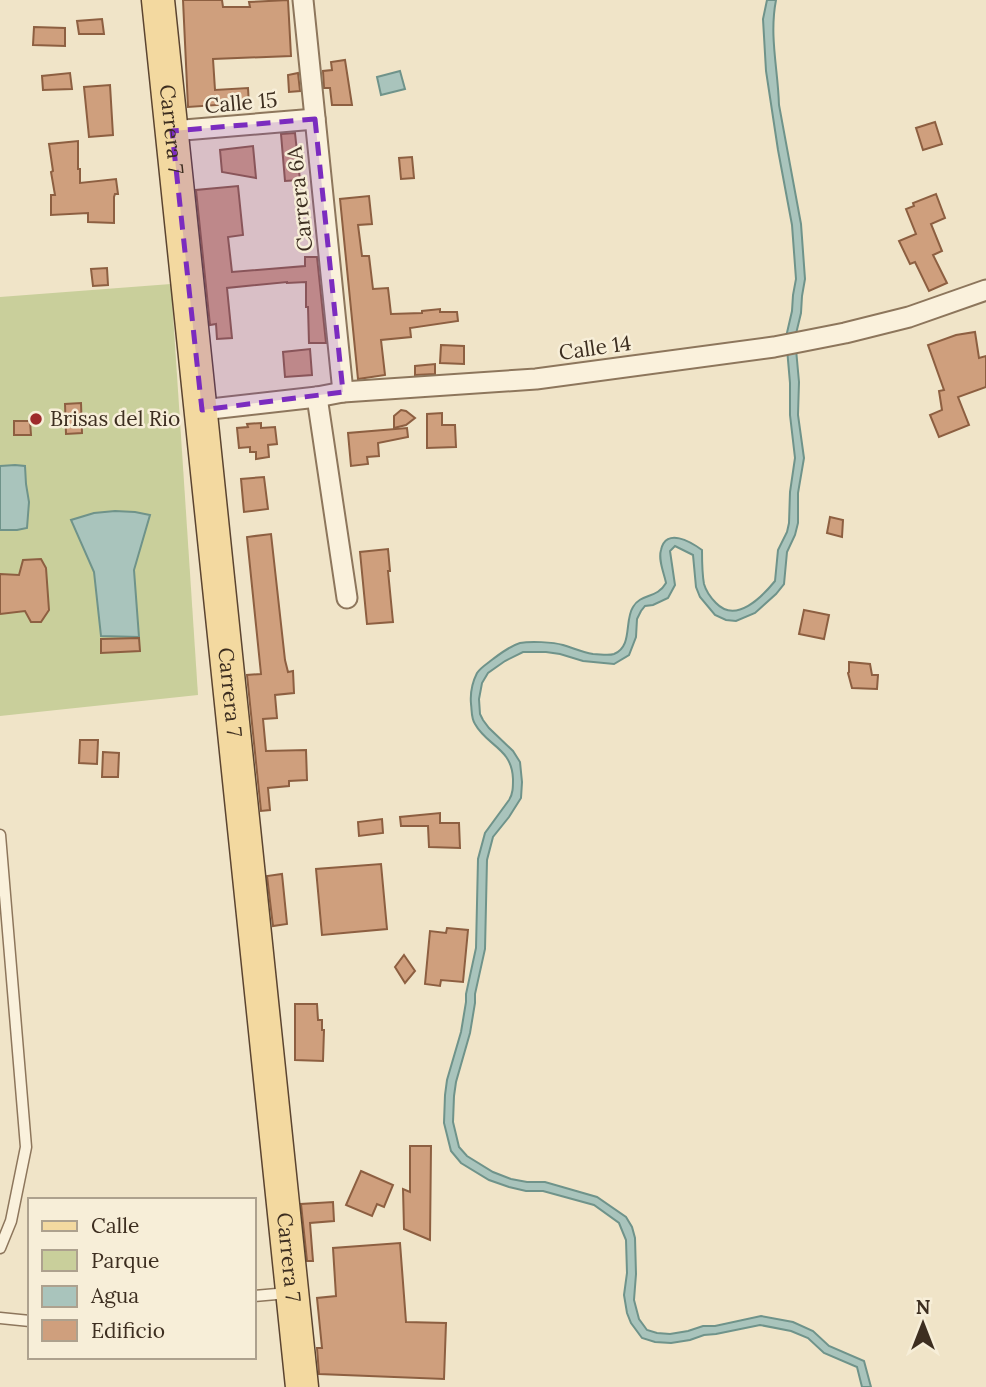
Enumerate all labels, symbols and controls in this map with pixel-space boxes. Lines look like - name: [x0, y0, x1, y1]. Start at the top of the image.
- street label: Carrera 7: [154, 83, 190, 176]
- street label: Calle 15: [203, 86, 278, 119]
- street label: Carrera 6A: [280, 144, 318, 253]
- street label: Calle 14: [557, 329, 633, 366]
- place label: Brisas del Rio: [50, 405, 180, 432]
- marker: Brisas del Rio: [28, 411, 44, 427]
- street label: Carrera 7: [212, 646, 248, 739]
- legend: [28, 1198, 256, 1359]
- street label: Carrera 7: [271, 1211, 307, 1304]
- text: Calle: [91, 1212, 139, 1239]
- text: Parque: [91, 1247, 159, 1274]
- text: Agua: [90, 1282, 139, 1309]
- north arrow: [888, 1289, 958, 1359]
- text: N: [916, 1295, 931, 1319]
- text: Edificio: [91, 1317, 165, 1344]

